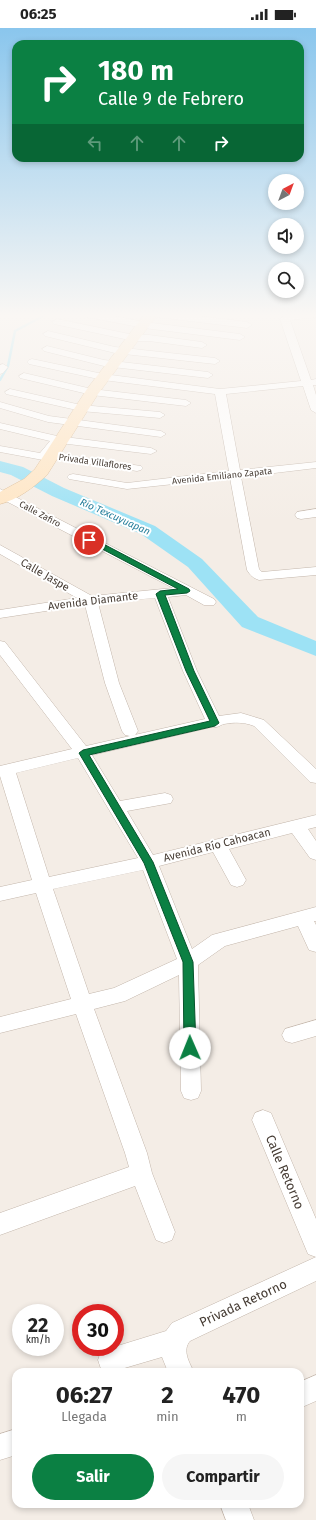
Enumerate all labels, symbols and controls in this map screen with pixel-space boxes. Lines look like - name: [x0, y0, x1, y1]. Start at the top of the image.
- text: 06:25: [20, 5, 57, 23]
- text: 180 m: [98, 54, 174, 87]
- icon: right: [32, 56, 84, 108]
- text: Calle 9 de Febrero: [98, 88, 244, 110]
- icon: left: [84, 132, 106, 154]
- icon: ahead: [126, 132, 148, 154]
- icon: ahead: [168, 132, 190, 154]
- icon: right: [210, 132, 232, 154]
- north arrow: [268, 174, 304, 210]
- map controls: [268, 174, 304, 298]
- button: sound: [268, 218, 304, 254]
- button: search: [268, 262, 304, 298]
- street label: Privada Villaflores: [58, 452, 132, 472]
- street label: Avenida Emiliano Zapata: [171, 466, 273, 486]
- water label: Río Texcuyuapan: [78, 495, 153, 538]
- street label: Calle Zafiro: [18, 499, 62, 529]
- pin: [72, 523, 106, 557]
- icon: arrive: [78, 529, 100, 551]
- street label: Calle Jaspe: [18, 556, 72, 594]
- street label: Avenida Diamante: [47, 589, 139, 613]
- street label: Avenida Río Cahoacan: [162, 825, 272, 865]
- position arrow: [169, 1027, 211, 1069]
- street label: Calle Retorno: [263, 1133, 307, 1211]
- street label: Privada Retorno: [197, 1276, 289, 1330]
- speed limit sign: 30: [72, 1304, 124, 1356]
- text: 22: [28, 1313, 48, 1337]
- text: km/h: [26, 1334, 50, 1346]
- text: 06:27: [56, 1381, 112, 1409]
- text: 2: [161, 1381, 174, 1409]
- text: 470: [222, 1381, 260, 1409]
- text: Llegada: [61, 1409, 107, 1424]
- text: min: [156, 1409, 179, 1424]
- text: m: [236, 1409, 247, 1424]
- button: Salir: [32, 1454, 154, 1500]
- button: Compartir: [162, 1454, 284, 1500]

